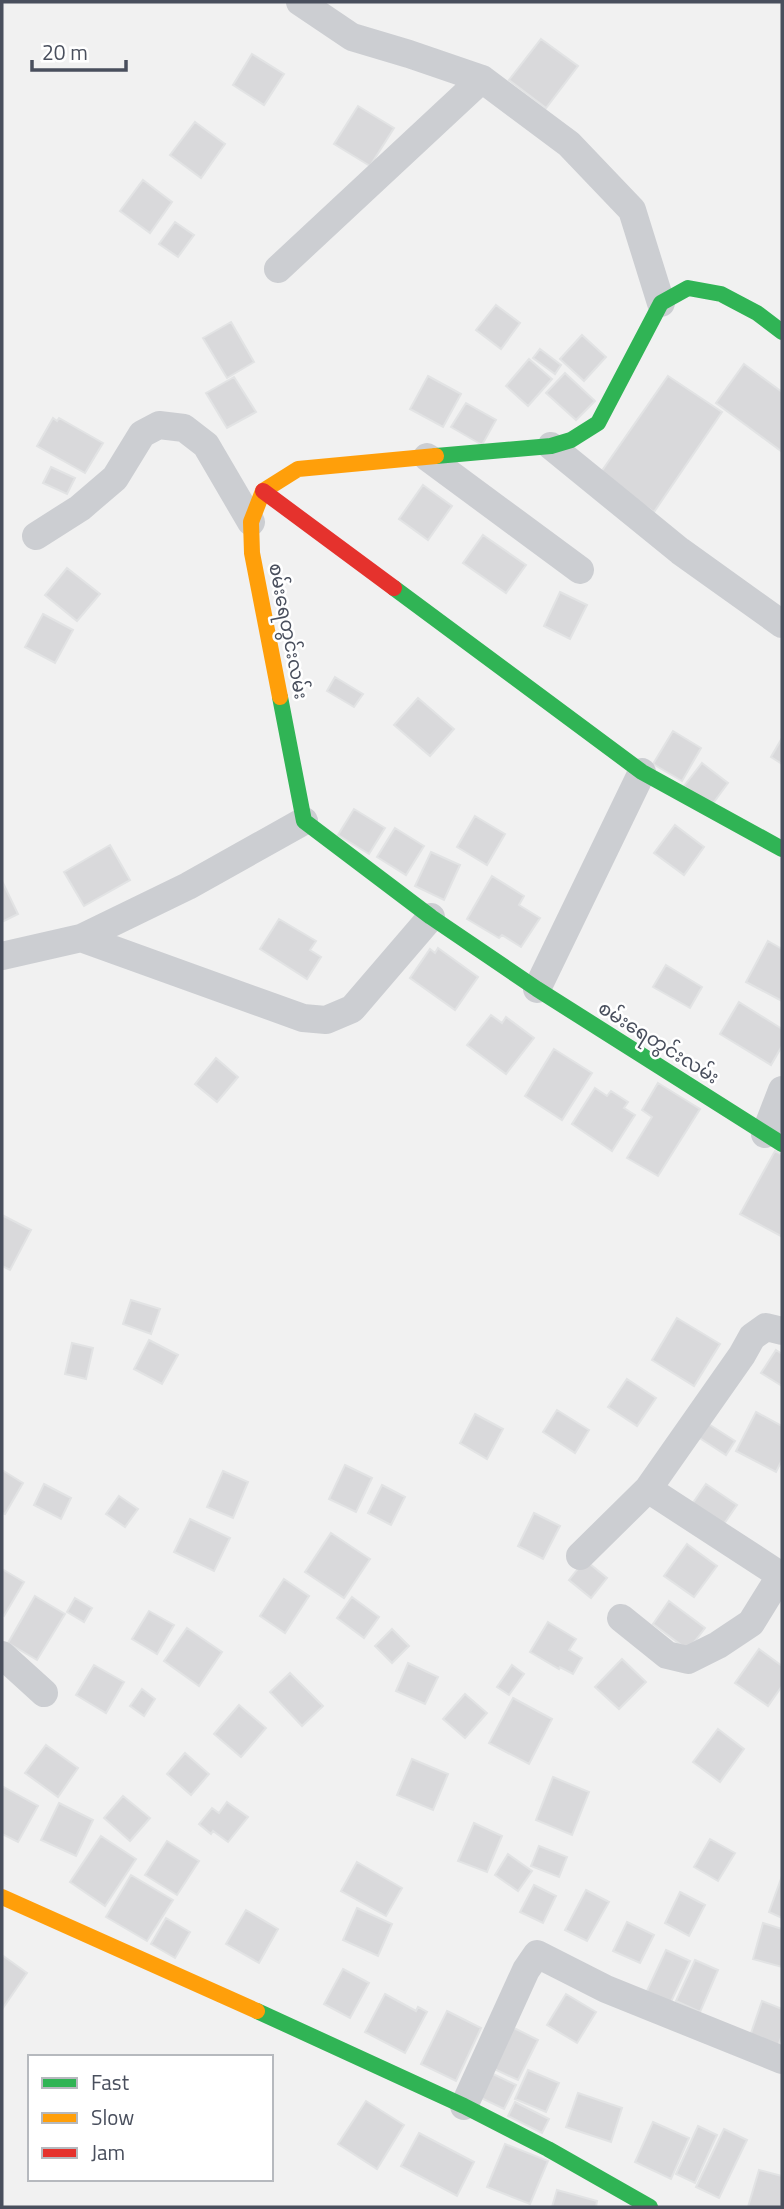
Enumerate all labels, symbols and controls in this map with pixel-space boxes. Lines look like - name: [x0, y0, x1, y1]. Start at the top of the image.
- scale bar: [32, 28, 126, 72]
- text: 20 m: [42, 36, 88, 68]
- street label: စမ်းရေတွင်းလမ်း: [260, 560, 317, 702]
- street label: စမ်းရေတွင်းလမ်း: [592, 993, 726, 1092]
- legend: [28, 2055, 273, 2181]
- text: Fast: [91, 2066, 130, 2098]
- text: Slow: [91, 2101, 134, 2133]
- text: Jam: [91, 2136, 125, 2168]

